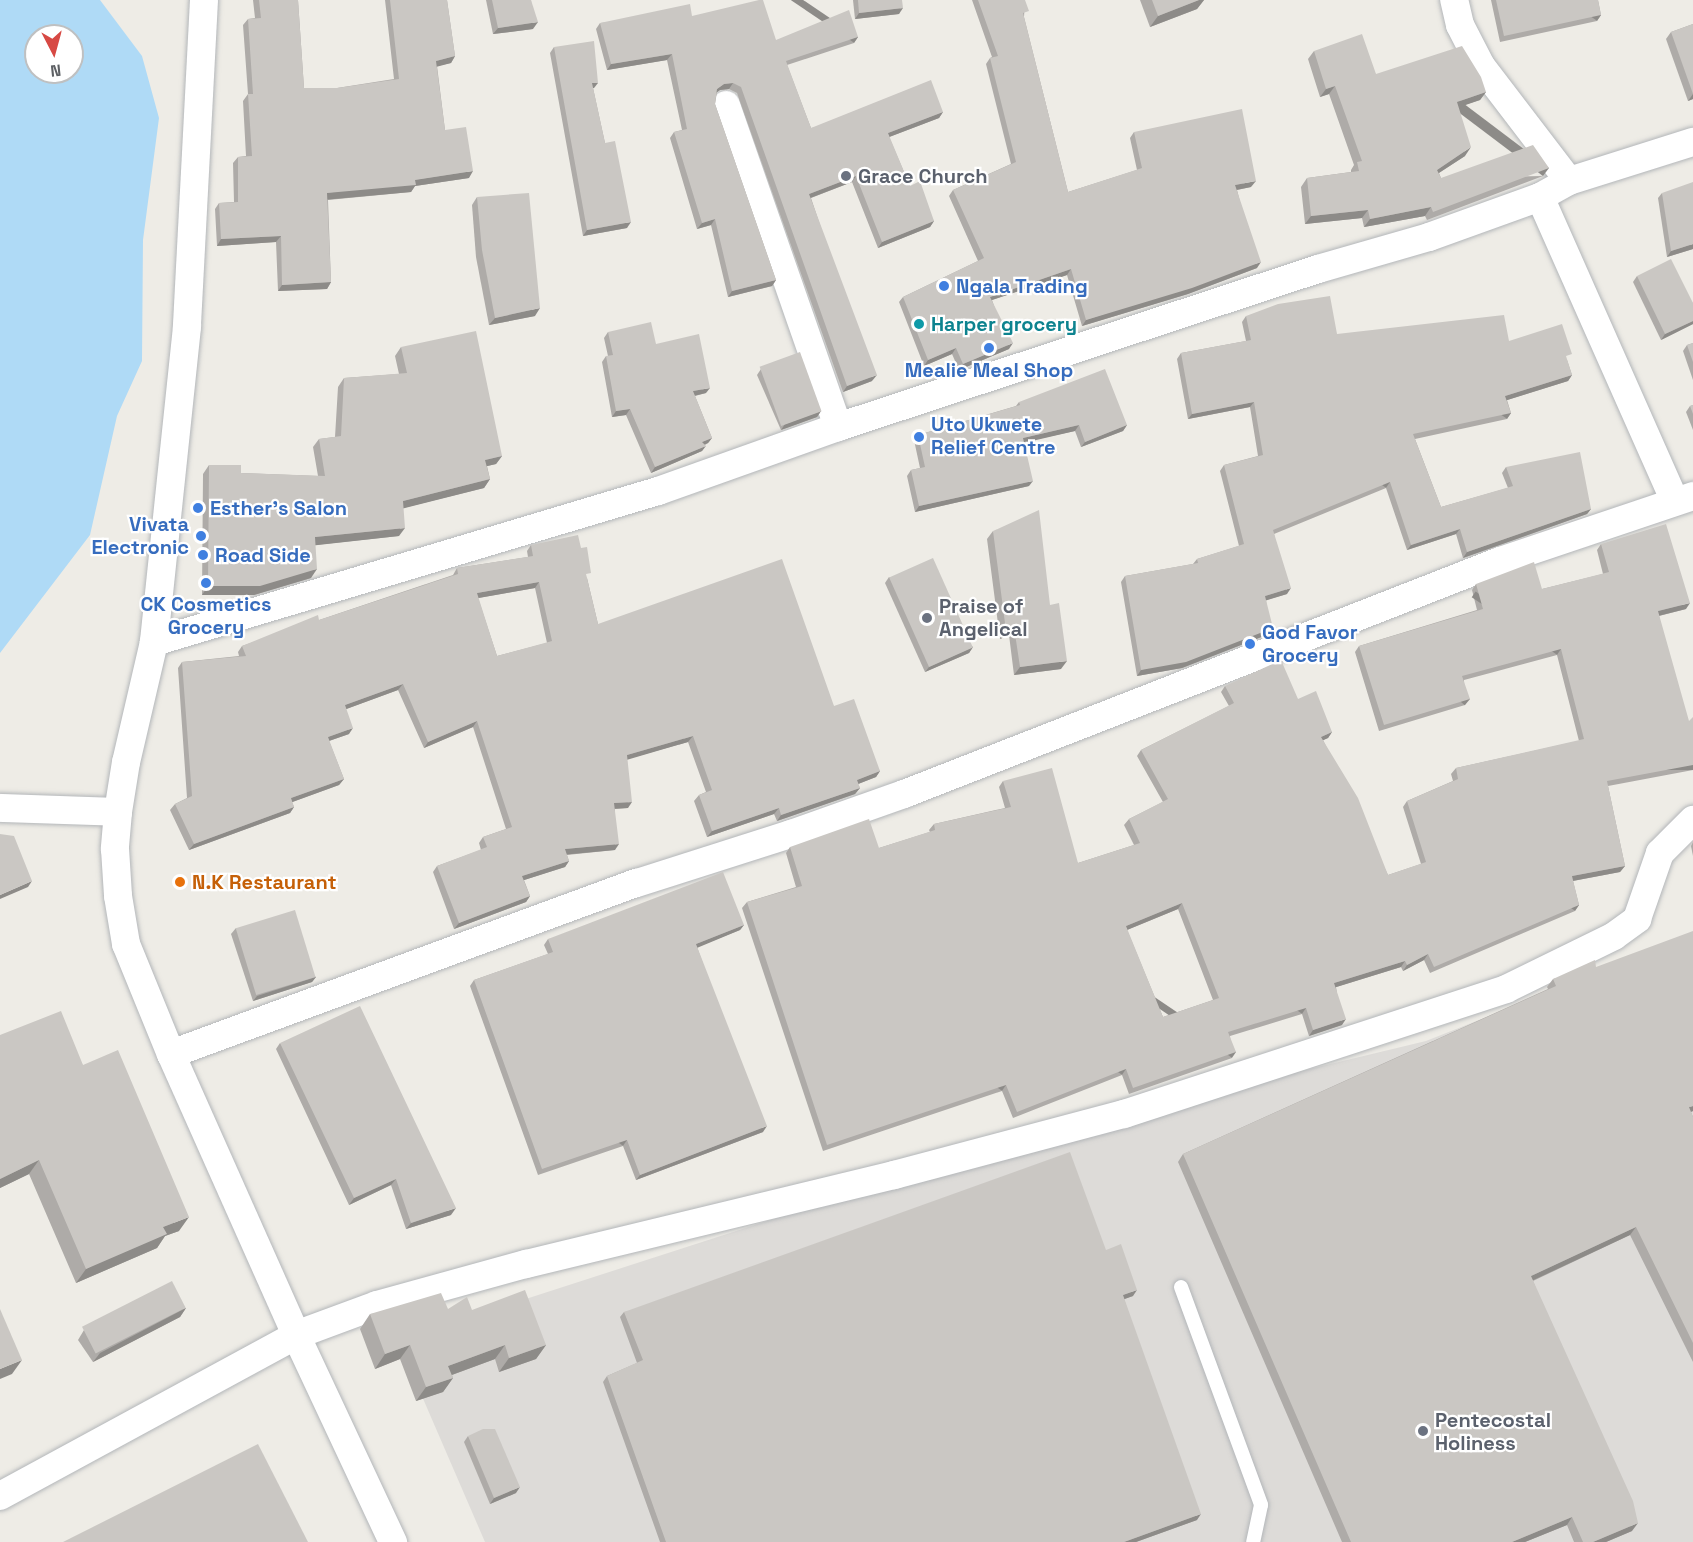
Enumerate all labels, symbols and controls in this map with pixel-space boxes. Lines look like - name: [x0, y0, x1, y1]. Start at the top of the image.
- north arrow: [24, 24, 84, 84]
- text: N: [49, 59, 62, 81]
- place label: Grace Church: [858, 164, 988, 188]
- marker: Grace Church: [839, 169, 853, 183]
- place label: Ngala Trading: [956, 274, 1088, 298]
- marker: Ngala Trading: [937, 279, 951, 293]
- place label: Harper grocery: [931, 312, 1077, 336]
- marker: Harper grocery: [912, 317, 926, 331]
- marker: Mealie Meal Shop: [982, 341, 996, 355]
- place label: Mealie Meal Shop: [905, 358, 1073, 382]
- place label: Uto Ukwete Relief Centre: [931, 413, 1056, 460]
- marker: Uto Ukwete Relief Centre: [912, 430, 926, 444]
- place label: Esther's Salon: [210, 496, 347, 520]
- marker: Esther's Salon: [191, 501, 205, 515]
- place label: Vivata Electronic: [91, 512, 189, 559]
- marker: Vivata Electronic: [194, 529, 208, 543]
- place label: Road Side: [215, 543, 311, 567]
- marker: Road Side: [196, 548, 210, 562]
- marker: CK Cosmetics Grocery: [199, 576, 213, 590]
- place label: CK Cosmetics Grocery: [140, 592, 272, 639]
- place label: Praise of Angelical: [939, 594, 1028, 641]
- marker: Praise of Angelical: [920, 611, 934, 625]
- place label: God Favor Grocery: [1262, 620, 1358, 667]
- marker: God Favor Grocery: [1243, 637, 1257, 651]
- place label: N.K Restaurant: [192, 870, 337, 894]
- marker: N.K Restaurant: [173, 875, 187, 889]
- place label: Pentecostal Holiness: [1435, 1408, 1551, 1455]
- marker: Pentecostal Holiness: [1416, 1424, 1430, 1438]

